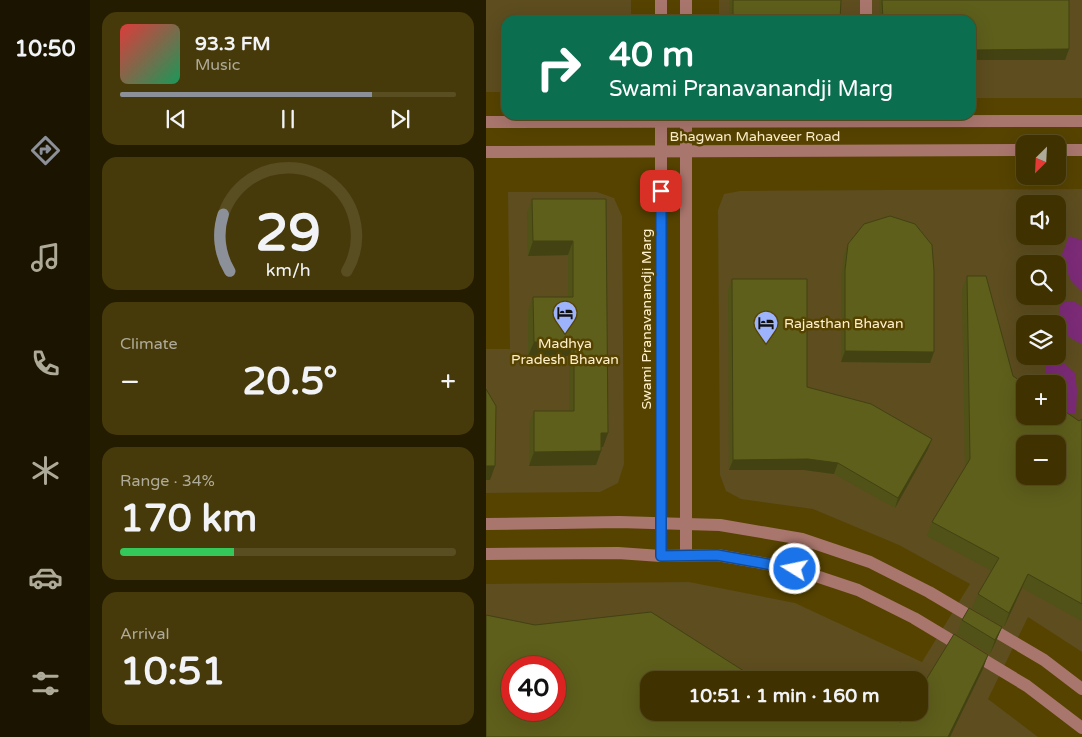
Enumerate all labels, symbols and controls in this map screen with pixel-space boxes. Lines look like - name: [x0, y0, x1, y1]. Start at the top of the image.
- text: 93.3 FM: [195, 33, 271, 55]
- text: 40 m: [609, 34, 694, 76]
- icon: right: [526, 35, 591, 100]
- text: 10:50: [15, 36, 75, 62]
- text: Music: [195, 55, 240, 75]
- text: Swami Pranavanandji Marg: [609, 76, 893, 102]
- icon: previous: [162, 105, 190, 133]
- icon: pause: [274, 105, 302, 133]
- icon: next: [386, 105, 414, 133]
- street label: Bhagwan Mahaveer Road: [670, 128, 840, 145]
- icon: directions: [28, 133, 63, 168]
- north arrow: [1016, 135, 1066, 185]
- map controls: [1016, 135, 1066, 485]
- pin: [640, 170, 682, 212]
- icon: arrive: [647, 177, 675, 205]
- button: sound: [1016, 195, 1066, 245]
- text: 29: [255, 202, 321, 265]
- street label: Swami Pranavanandji Marg: [638, 229, 655, 409]
- icon: music: [28, 240, 63, 275]
- button: search: [1016, 255, 1066, 305]
- text: km/h: [266, 260, 310, 281]
- hotel icon: Madhya Pradesh Bhavan: [552, 300, 578, 334]
- hotel icon: Rajasthan Bhavan: [753, 310, 779, 344]
- place label: Rajasthan Bhavan: [784, 315, 903, 332]
- button: layers: [1016, 315, 1066, 365]
- text: Climate: [120, 334, 178, 354]
- place label: Madhya Pradesh Bhavan: [511, 335, 619, 368]
- icon: phone: [28, 346, 63, 381]
- text: 20.5°: [243, 359, 338, 405]
- text: −: [120, 365, 140, 399]
- text: +: [440, 365, 456, 399]
- button: +: [1016, 375, 1066, 425]
- button: −: [1016, 435, 1066, 485]
- icon: climate: [28, 453, 63, 488]
- text: Range · 34%: [120, 471, 215, 491]
- text: 170 km: [120, 496, 257, 542]
- position arrow: [768, 542, 820, 594]
- icon: car: [28, 560, 63, 595]
- text: Arrival: [120, 624, 169, 644]
- text: 10:51: [120, 649, 225, 695]
- speed limit sign: 40: [501, 656, 566, 721]
- icon: filters: [28, 666, 63, 701]
- text: 10:51 · 1 min · 160 m: [688, 685, 880, 707]

